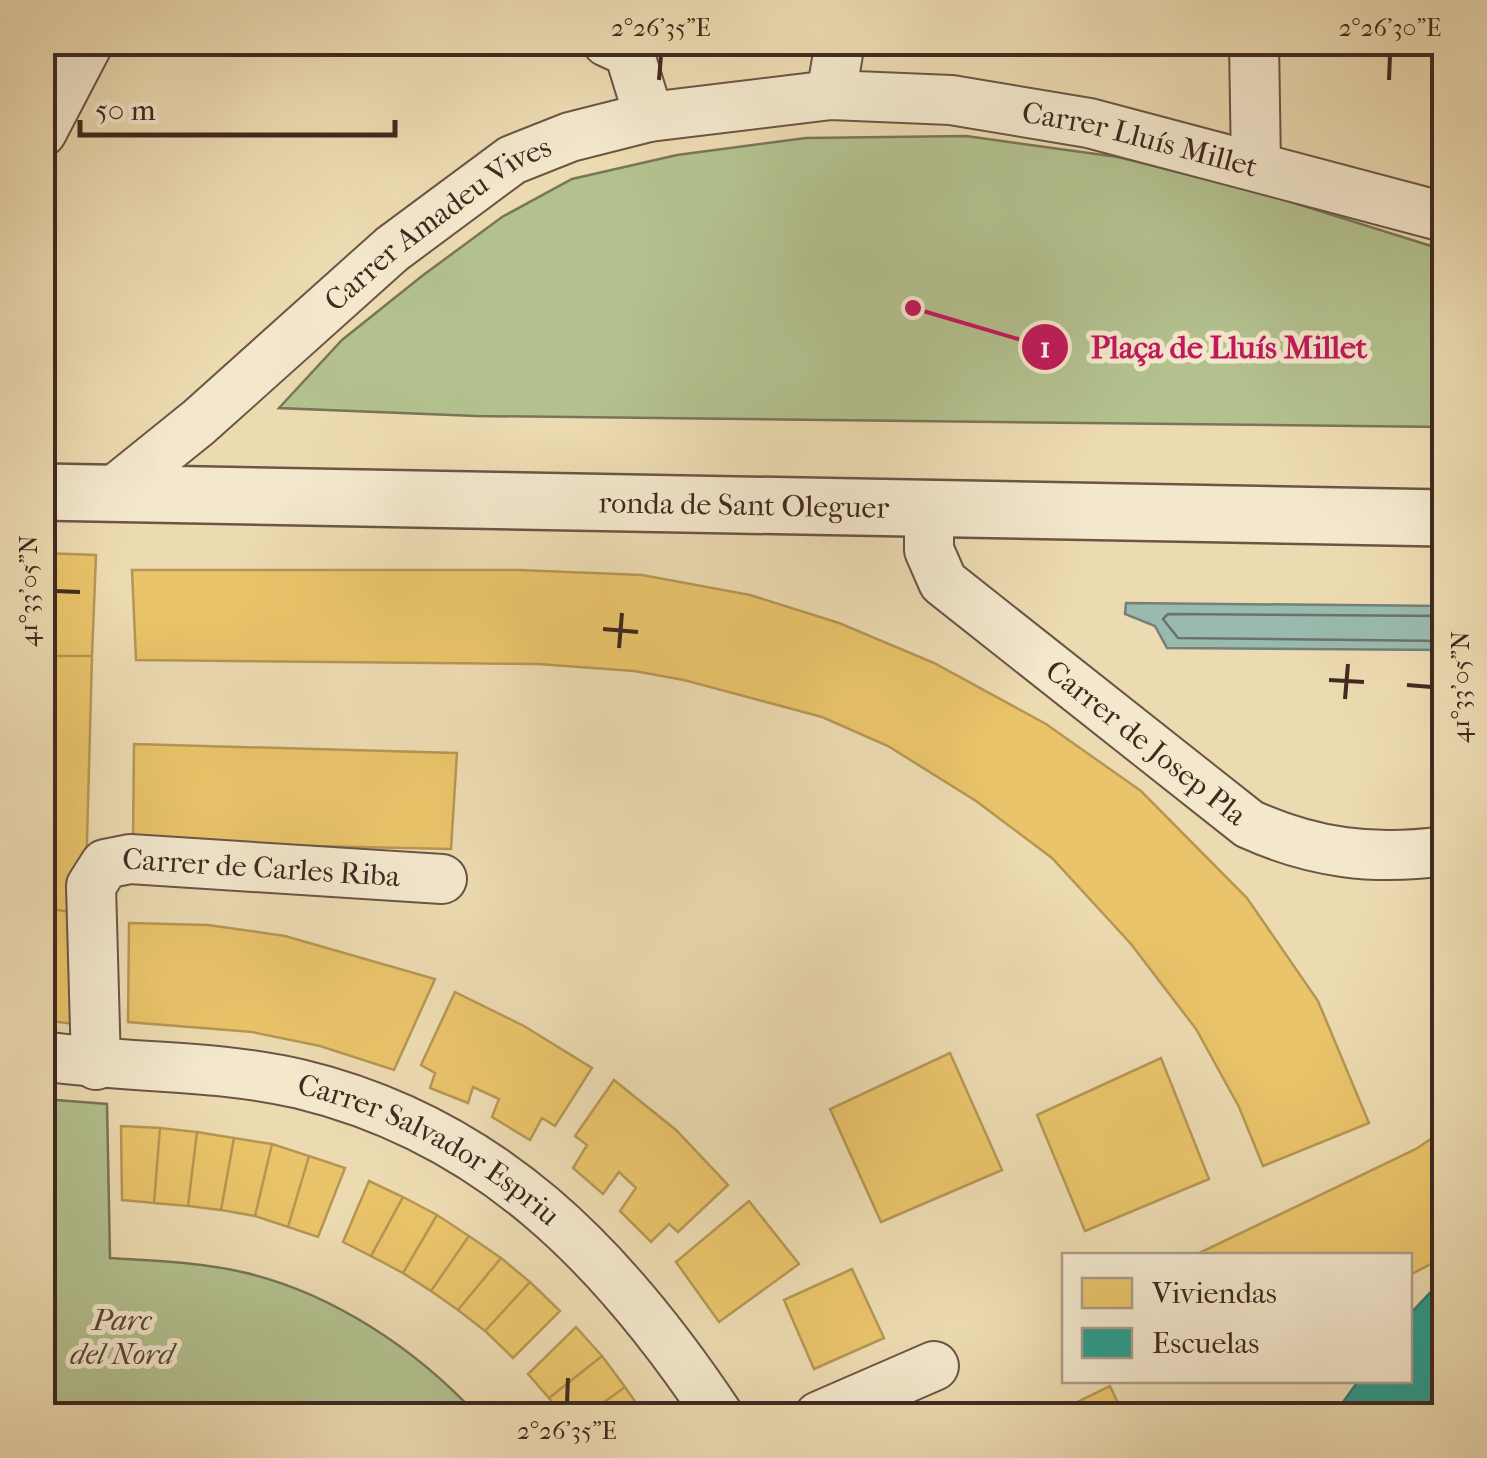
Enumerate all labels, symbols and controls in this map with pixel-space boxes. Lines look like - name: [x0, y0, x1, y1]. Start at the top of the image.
- text: 2°26'35"E: [611, 13, 711, 42]
- text: 2°26'30"E: [1339, 13, 1441, 42]
- scale bar: [80, 75, 395, 137]
- text: 50 m: [95, 93, 156, 128]
- street label: Carrer Lluís Millet: [1019, 95, 1262, 185]
- street label: Carrer Amadeu Vives: [318, 129, 556, 319]
- callout: Plaça de Lluís Millet: [1020, 316, 1387, 378]
- text: Plaça de Lluís Millet: [1091, 329, 1368, 367]
- text: 1: [1040, 330, 1050, 365]
- street label: ronda de Sant Oleguer: [598, 485, 890, 526]
- text: 41°33'05"N: [14, 535, 43, 647]
- text: 41°33'05"N: [1446, 631, 1475, 743]
- street label: Carrer de Josep Pla: [1039, 653, 1254, 834]
- street label: Carrer de Carles Riba: [121, 842, 402, 894]
- street label: Carrer Salvador Espriu: [294, 1067, 566, 1233]
- legend: [1062, 1253, 1412, 1383]
- text: Viviendas: [1151, 1276, 1277, 1311]
- park label: Parc del Nord: [70, 1303, 177, 1372]
- text: Escuelas: [1152, 1326, 1259, 1361]
- text: 2°26'35"E: [517, 1416, 617, 1445]

